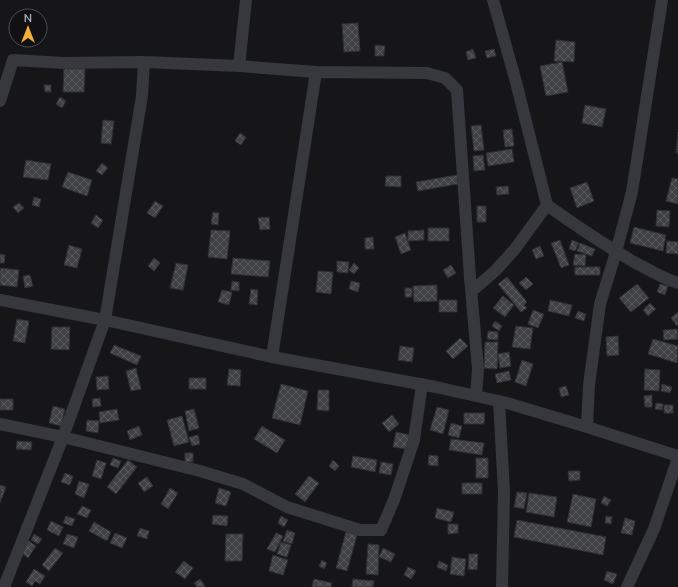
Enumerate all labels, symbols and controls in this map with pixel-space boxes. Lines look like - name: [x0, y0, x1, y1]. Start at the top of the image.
- north arrow: [8, 8, 48, 48]
- text: N: [24, 11, 32, 25]

